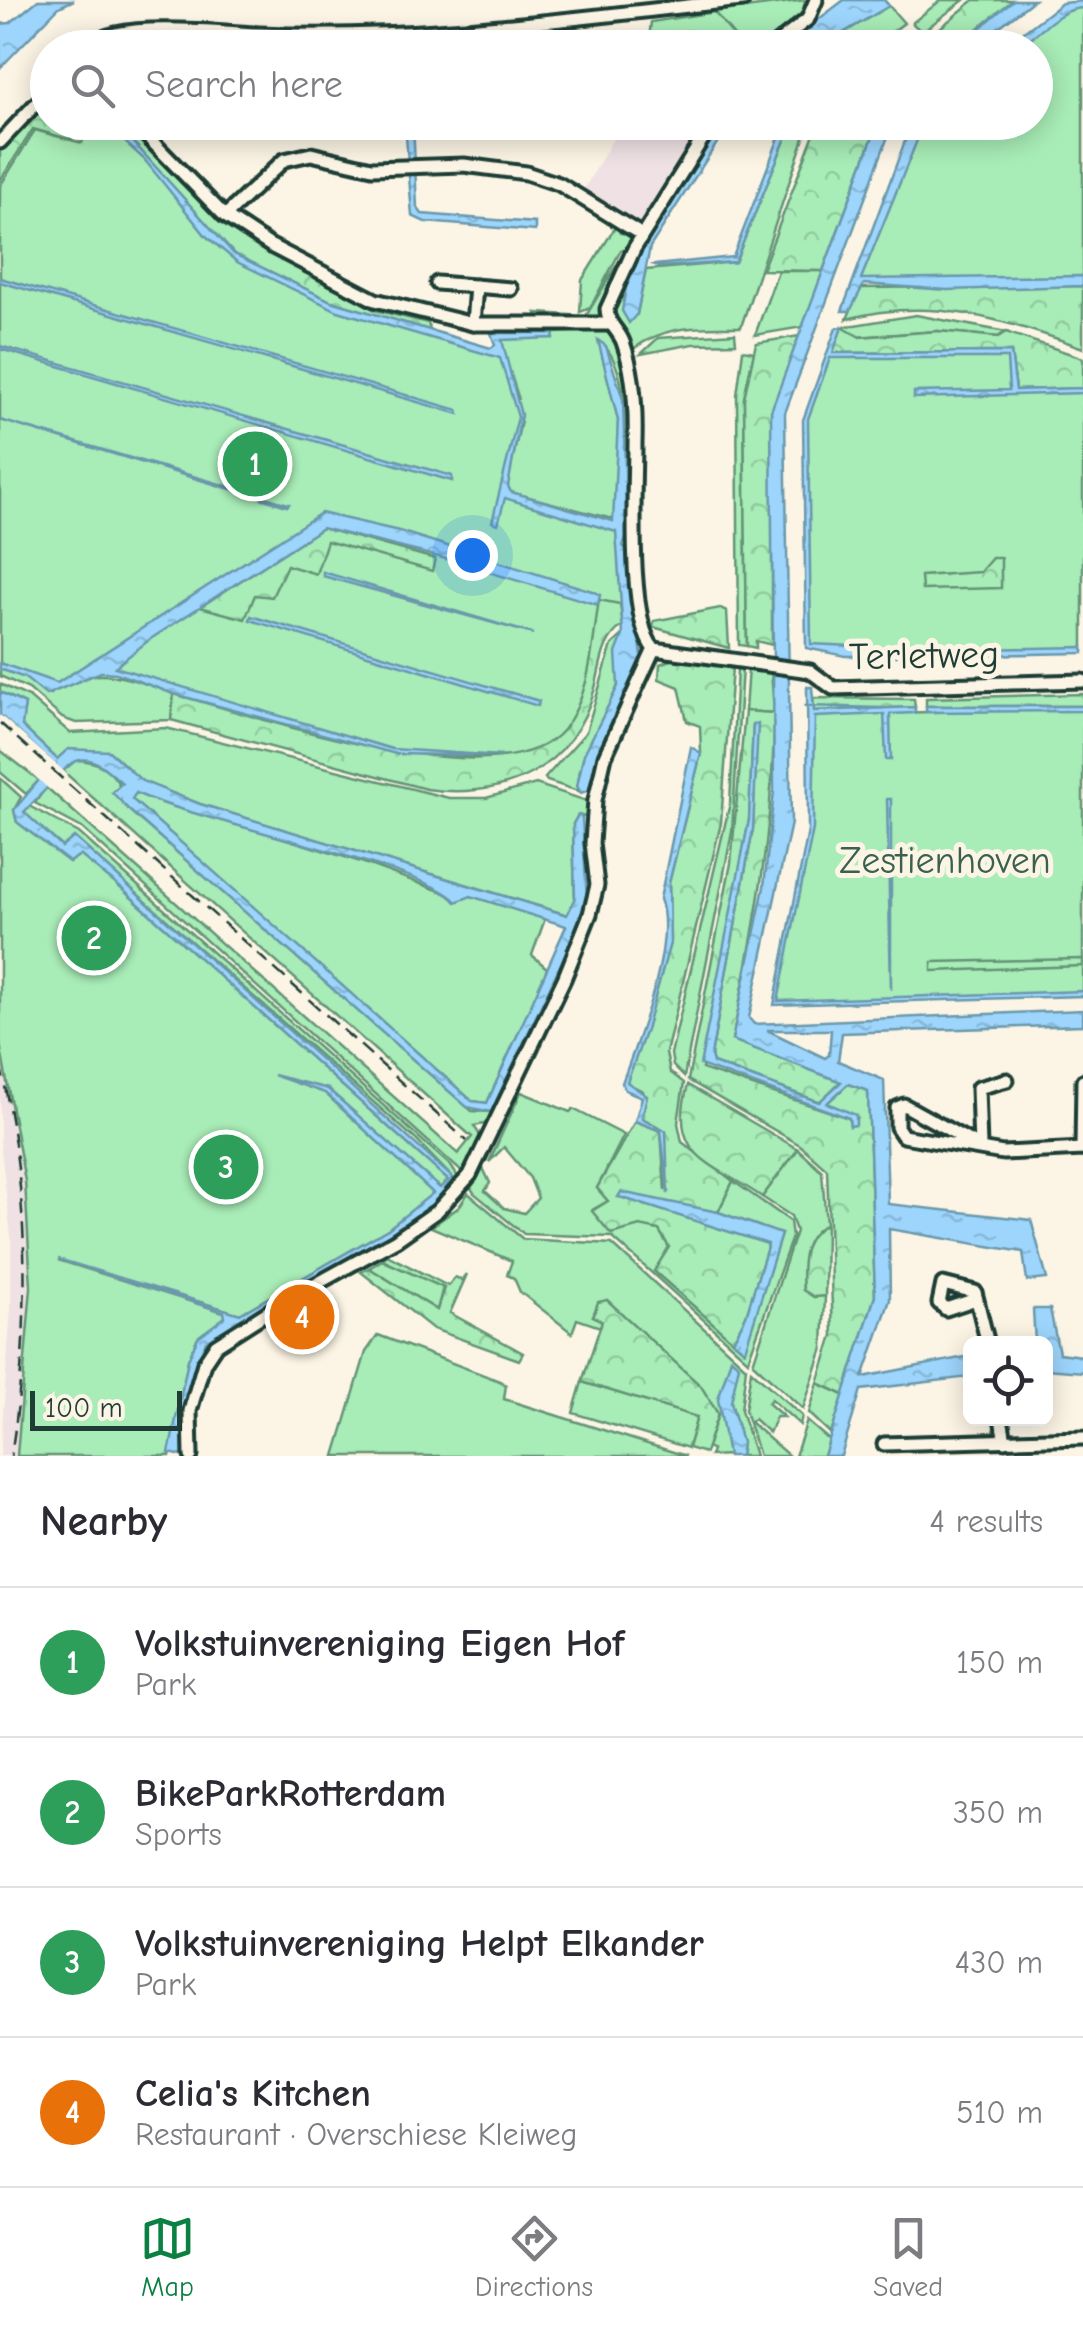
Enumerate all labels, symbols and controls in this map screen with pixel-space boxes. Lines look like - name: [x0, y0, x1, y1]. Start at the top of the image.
- search box: [30, 30, 1053, 140]
- icon: search: [65, 58, 120, 113]
- text: Search here: [145, 63, 343, 107]
- pin: 1: [222, 426, 288, 502]
- your location: [447, 530, 498, 581]
- street label: Terletweg: [848, 633, 1000, 679]
- park label: Zestienhoven: [839, 839, 1051, 883]
- pin: 2: [62, 900, 126, 976]
- pin: 3: [194, 1130, 258, 1204]
- pin: 4: [270, 1280, 334, 1354]
- map controls: [963, 1336, 1053, 1426]
- button: locate: [963, 1336, 1053, 1426]
- scale bar: [30, 1386, 182, 1430]
- text: 100 m: [45, 1392, 123, 1424]
- text: Nearby: [40, 1497, 167, 1546]
- text: 4 results: [930, 1503, 1043, 1540]
- text: Volkstuinvereniging Eigen Hof: [135, 1622, 625, 1666]
- text: 1: [66, 1644, 79, 1681]
- text: 150 m: [956, 1644, 1043, 1681]
- text: Park: [135, 1666, 196, 1703]
- text: BikeParkRotterdam: [135, 1772, 446, 1816]
- text: 2: [65, 1794, 80, 1831]
- text: 350 m: [953, 1794, 1043, 1831]
- text: Sports: [135, 1816, 222, 1853]
- text: Volkstuinvereniging Helpt Elkander: [135, 1922, 704, 1966]
- text: 3: [65, 1944, 80, 1981]
- text: 430 m: [955, 1944, 1043, 1981]
- text: Park: [135, 1966, 196, 2003]
- text: Celia's Kitchen: [135, 2072, 371, 2116]
- text: 4: [65, 2094, 80, 2131]
- text: 510 m: [956, 2094, 1043, 2131]
- text: Restaurant · Overschiese Kleiweg: [135, 2116, 577, 2153]
- tab: Map: [140, 2211, 195, 2303]
- tab: Directions: [475, 2211, 593, 2303]
- tab: Saved: [873, 2211, 943, 2303]

